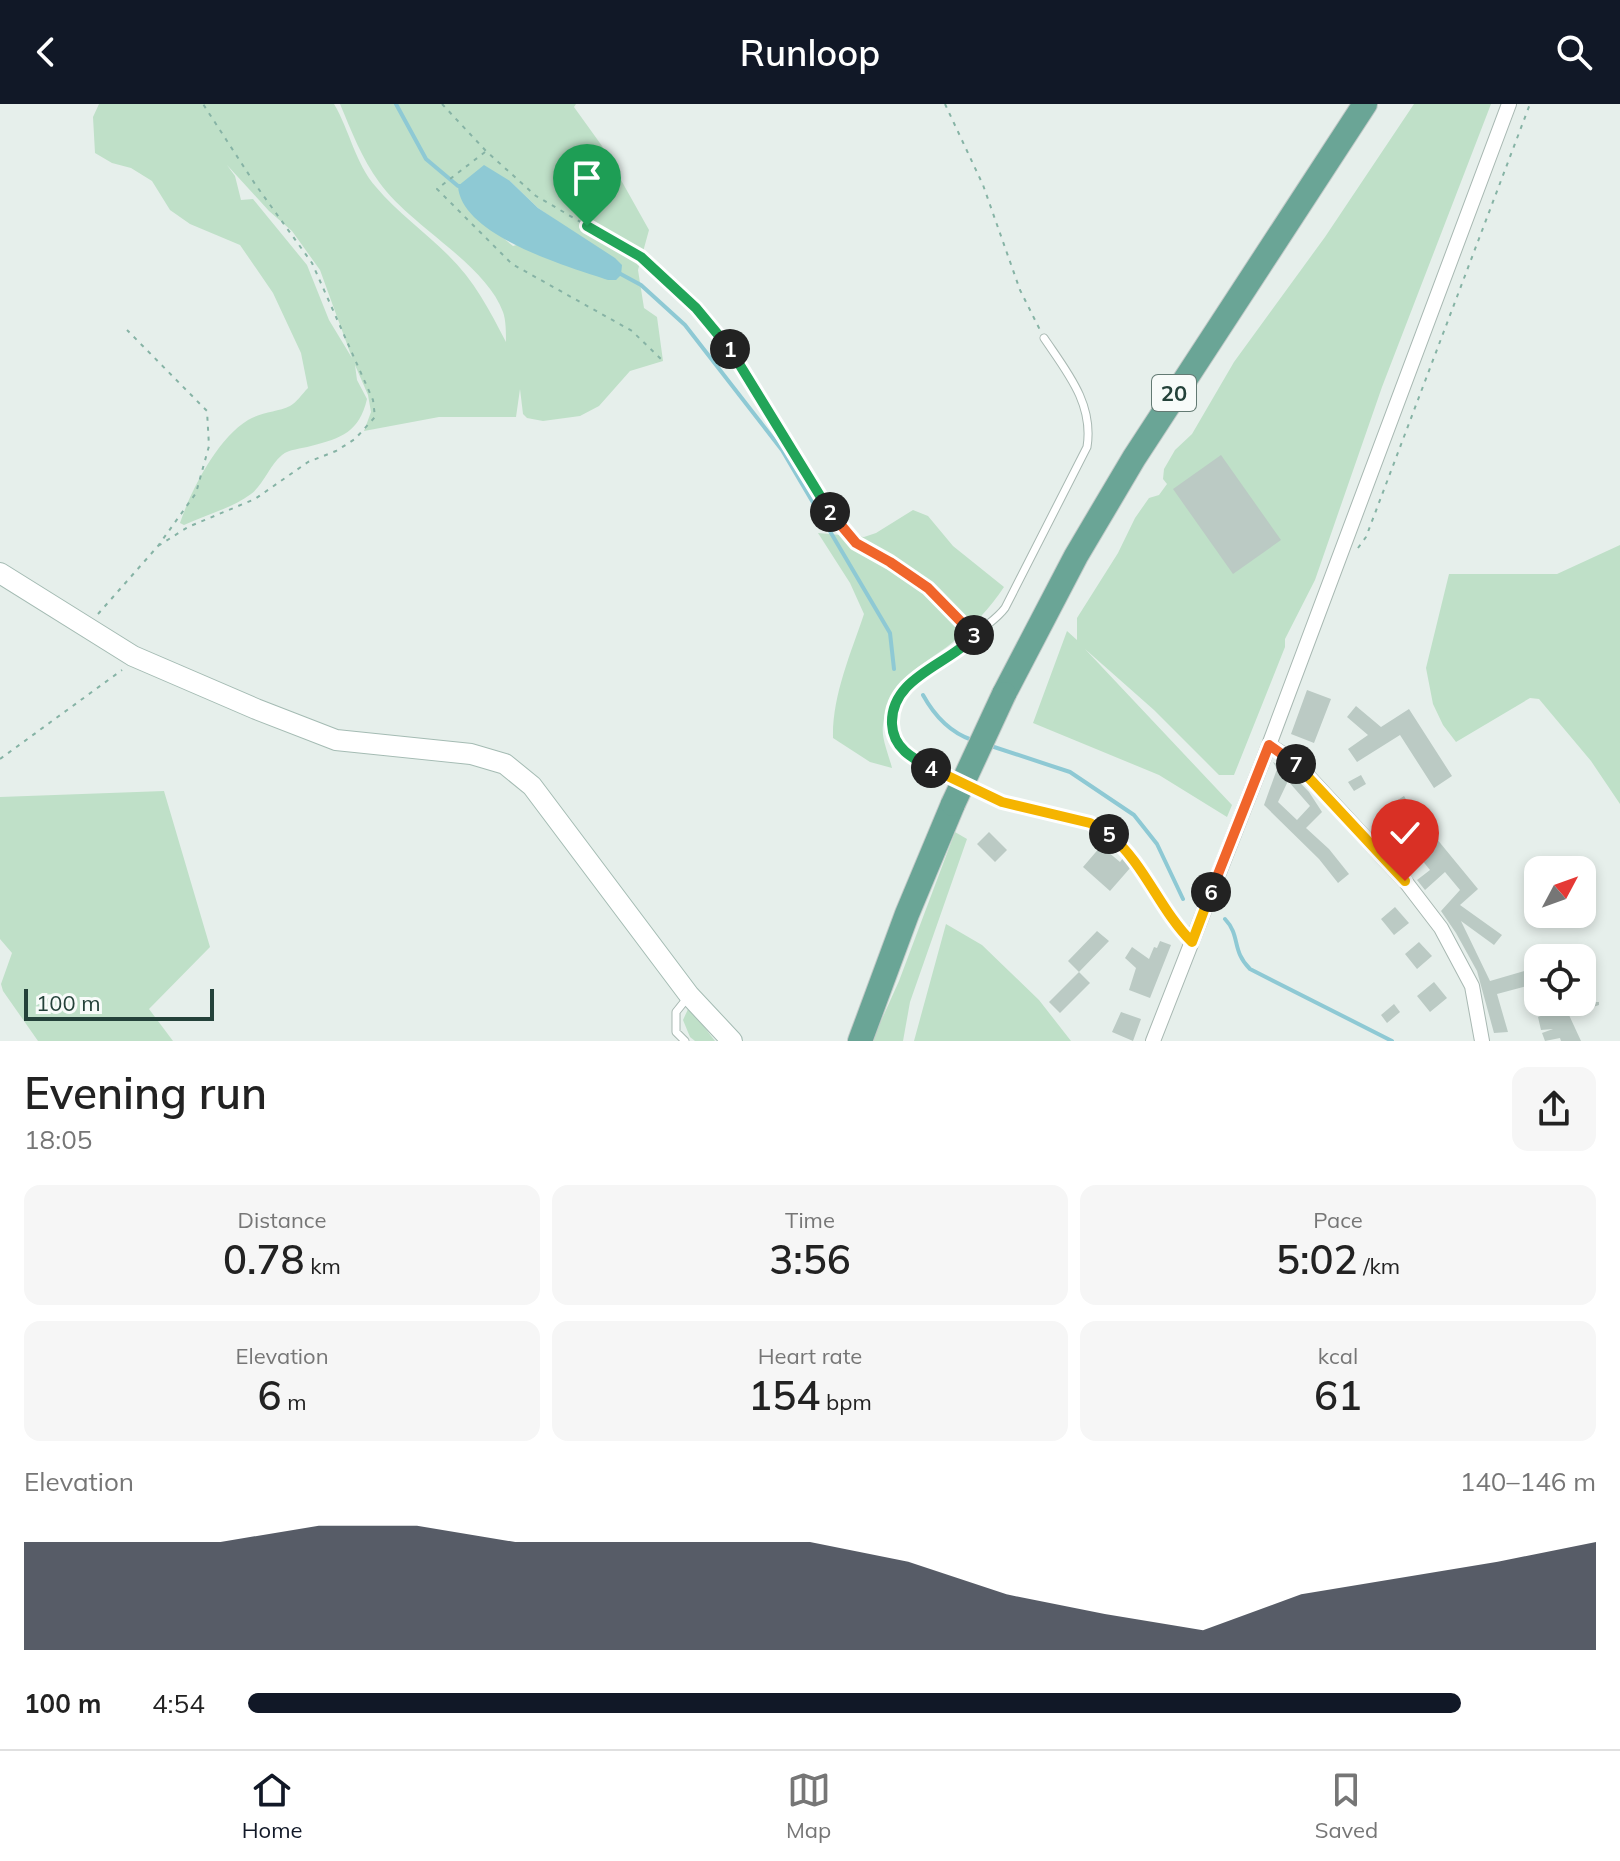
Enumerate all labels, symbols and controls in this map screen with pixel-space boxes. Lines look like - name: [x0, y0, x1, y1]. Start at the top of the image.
- icon: back: [24, 30, 68, 74]
- text: Runloop: [740, 30, 880, 75]
- icon: search: [1552, 30, 1596, 74]
- pin: [553, 144, 621, 226]
- icon: arrive: [565, 156, 609, 200]
- pin: 1: [710, 329, 750, 369]
- text: 1: [723, 335, 737, 363]
- road number: 20: [1152, 375, 1196, 411]
- pin: 2: [810, 492, 850, 532]
- text: 2: [823, 498, 837, 526]
- pin: 3: [954, 615, 994, 655]
- text: 3: [967, 621, 981, 649]
- pin: 7: [1276, 744, 1316, 784]
- pin: 4: [911, 748, 951, 788]
- text: 7: [1289, 750, 1303, 778]
- text: 4: [924, 754, 938, 782]
- pin: [1371, 799, 1439, 881]
- icon: check: [1383, 811, 1427, 855]
- pin: 5: [1089, 814, 1129, 854]
- text: 5: [1102, 820, 1116, 848]
- north arrow: [1524, 856, 1596, 928]
- map controls: [1524, 856, 1596, 1016]
- pin: 6: [1191, 872, 1231, 912]
- text: 6: [1204, 878, 1218, 906]
- button: locate: [1524, 944, 1596, 1016]
- scale bar: [24, 985, 214, 1021]
- text: 100 m: [36, 989, 101, 1017]
- text: Evening run: [24, 1065, 267, 1120]
- button: share: [1512, 1067, 1596, 1151]
- text: 18:05: [24, 1123, 92, 1156]
- text: Distance: [238, 1206, 326, 1234]
- text: Time: [785, 1206, 835, 1234]
- text: Pace: [1313, 1206, 1363, 1234]
- text: 0.78: [223, 1234, 305, 1284]
- text: 3:56: [769, 1234, 851, 1284]
- text: 5:02: [1276, 1234, 1357, 1284]
- text: km: [305, 1252, 341, 1280]
- text: /km: [1357, 1252, 1400, 1280]
- text: Elevation: [235, 1342, 329, 1370]
- text: Heart rate: [758, 1342, 862, 1370]
- text: kcal: [1318, 1342, 1358, 1370]
- text: 6: [257, 1370, 281, 1420]
- text: 154: [748, 1370, 820, 1420]
- text: 61: [1314, 1370, 1362, 1420]
- text: m: [281, 1388, 307, 1416]
- text: bpm: [820, 1388, 872, 1416]
- text: Elevation: [24, 1465, 134, 1498]
- text: 140–146 m: [1460, 1465, 1596, 1498]
- text: 100 m: [24, 1687, 101, 1720]
- text: 4:54: [152, 1687, 205, 1720]
- tab: Home: [242, 1768, 302, 1844]
- tab: Map: [786, 1768, 831, 1844]
- tab: Saved: [1315, 1768, 1378, 1844]

